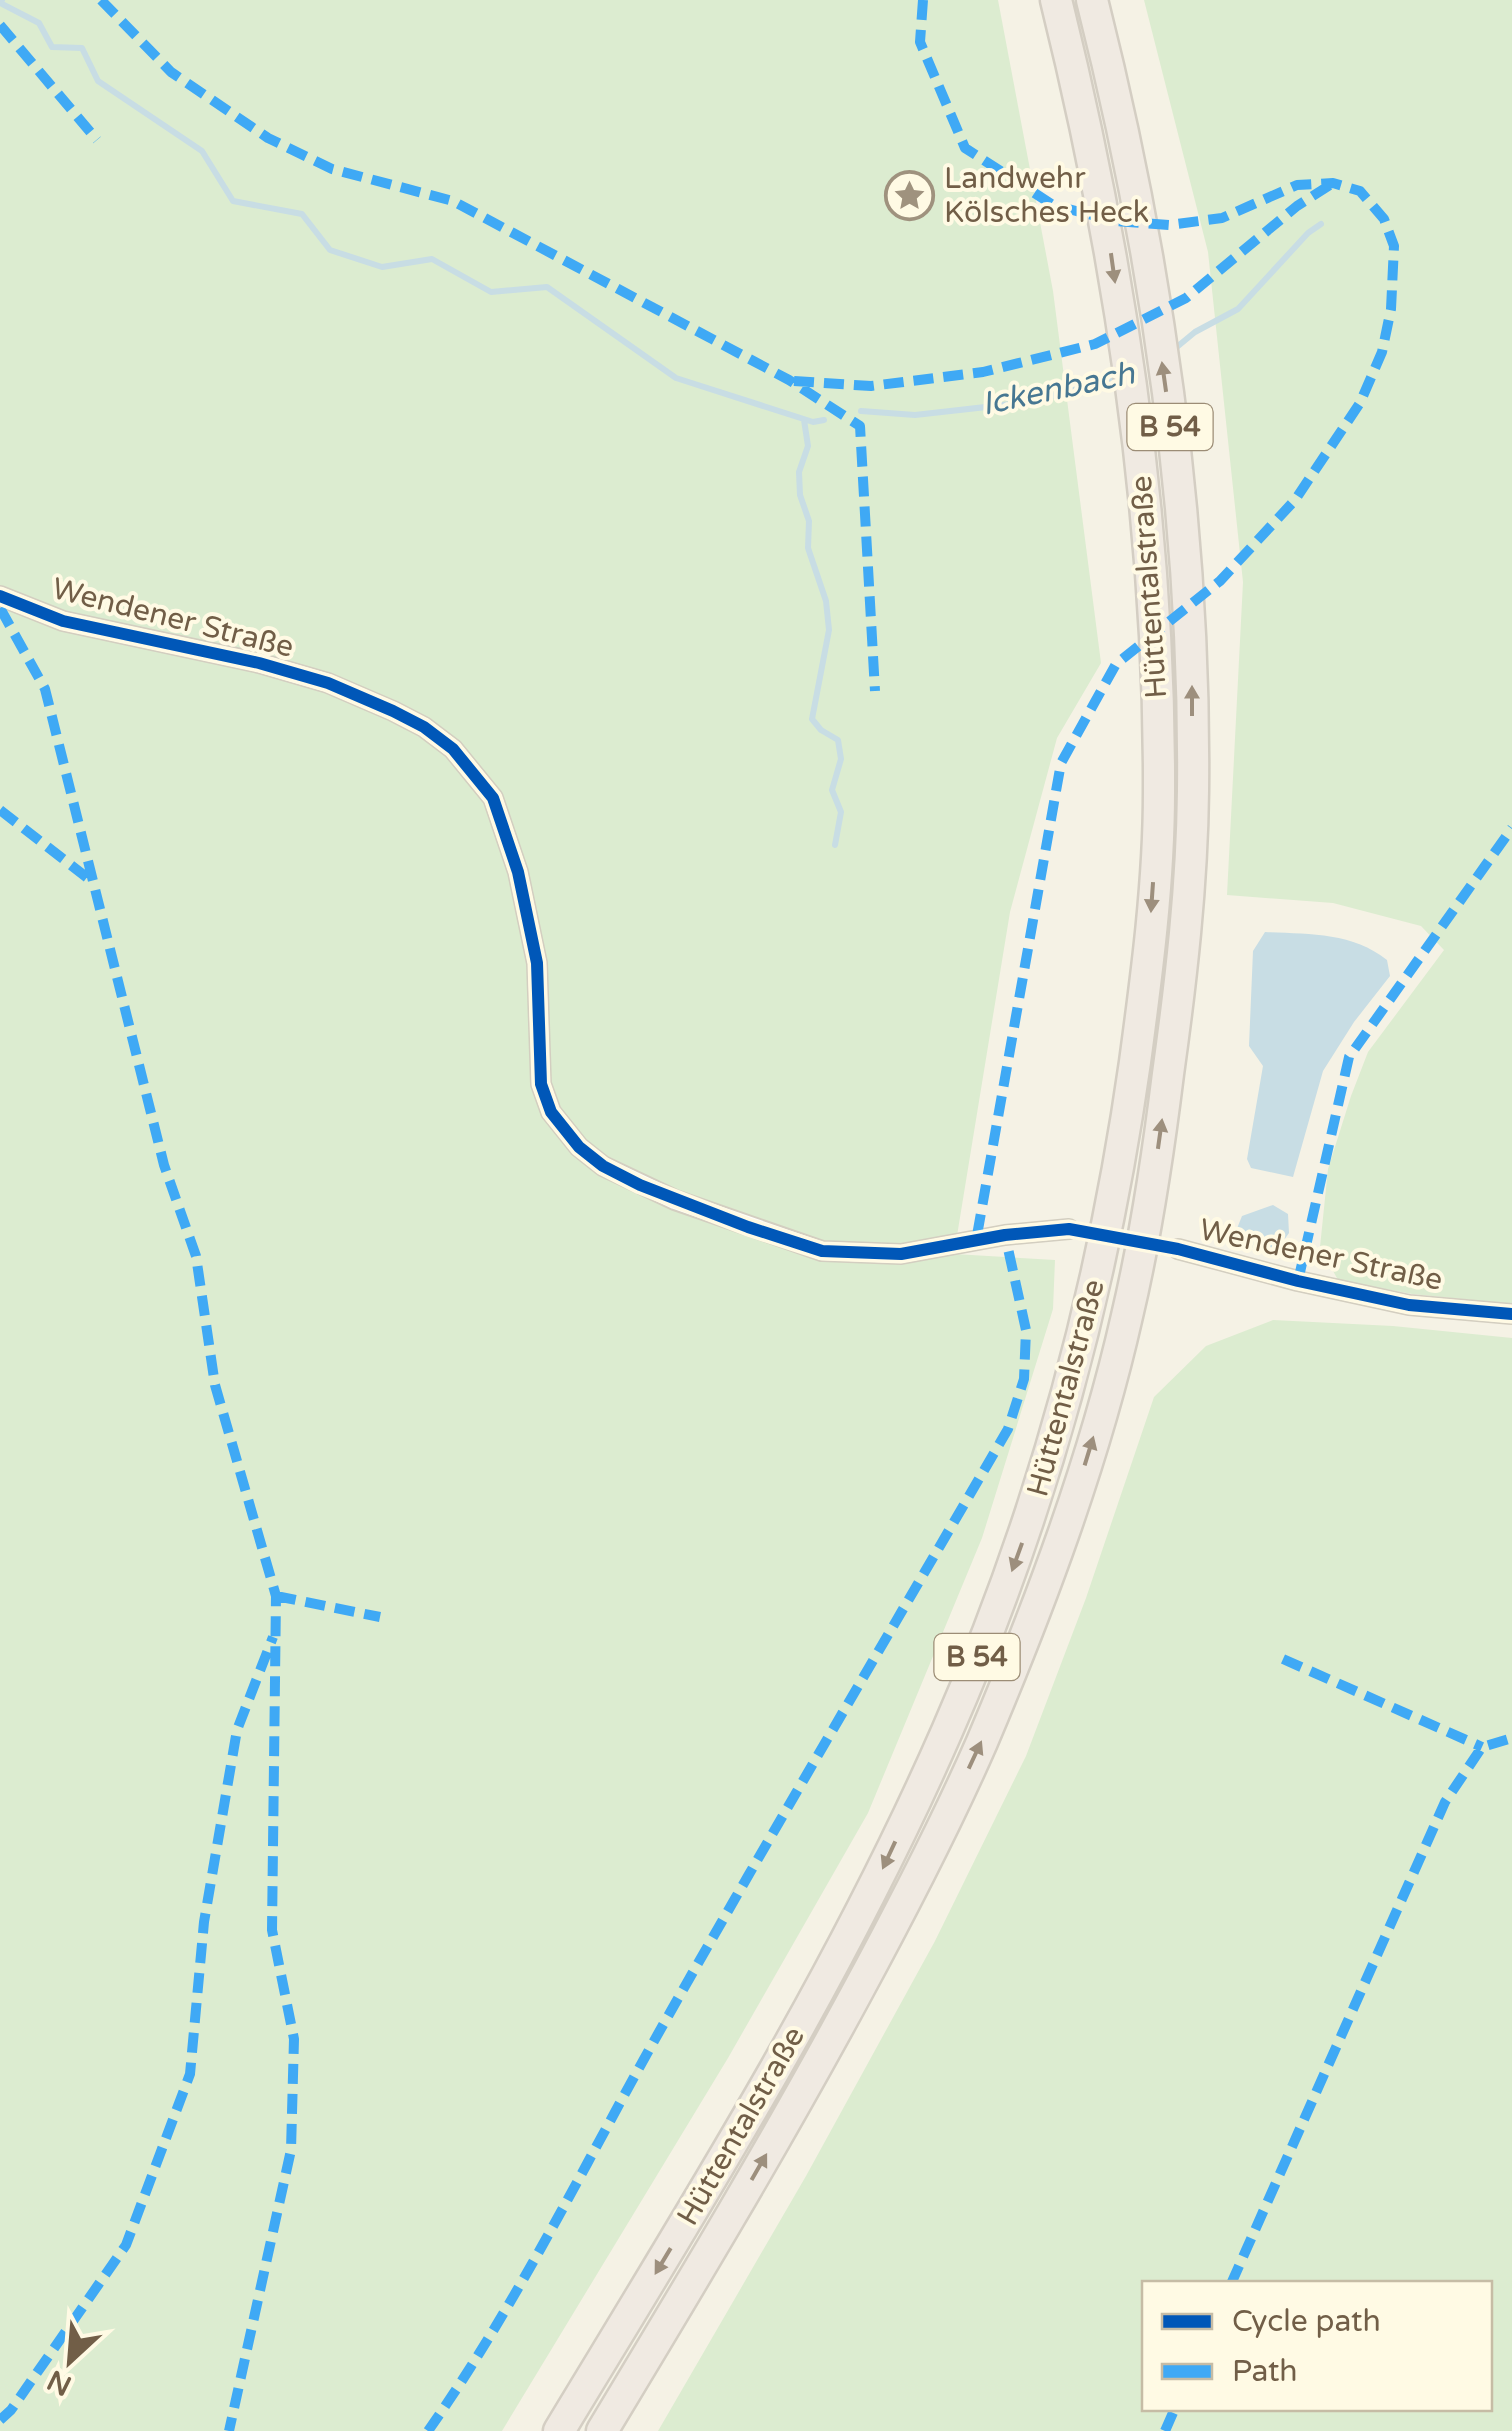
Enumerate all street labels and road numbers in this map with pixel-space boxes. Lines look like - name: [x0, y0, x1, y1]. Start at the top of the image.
- road number: B 54: [1128, 404, 1212, 450]
- street label: Hüttentalstraße: [1123, 474, 1175, 700]
- street label: Wendener Straße: [48, 570, 298, 666]
- street label: Wendener Straße: [1196, 1211, 1446, 1299]
- street label: Hüttentalstraße: [1019, 1275, 1113, 1501]
- road number: B 54: [934, 1634, 1020, 1680]
- street label: Hüttentalstraße: [669, 2020, 813, 2232]

